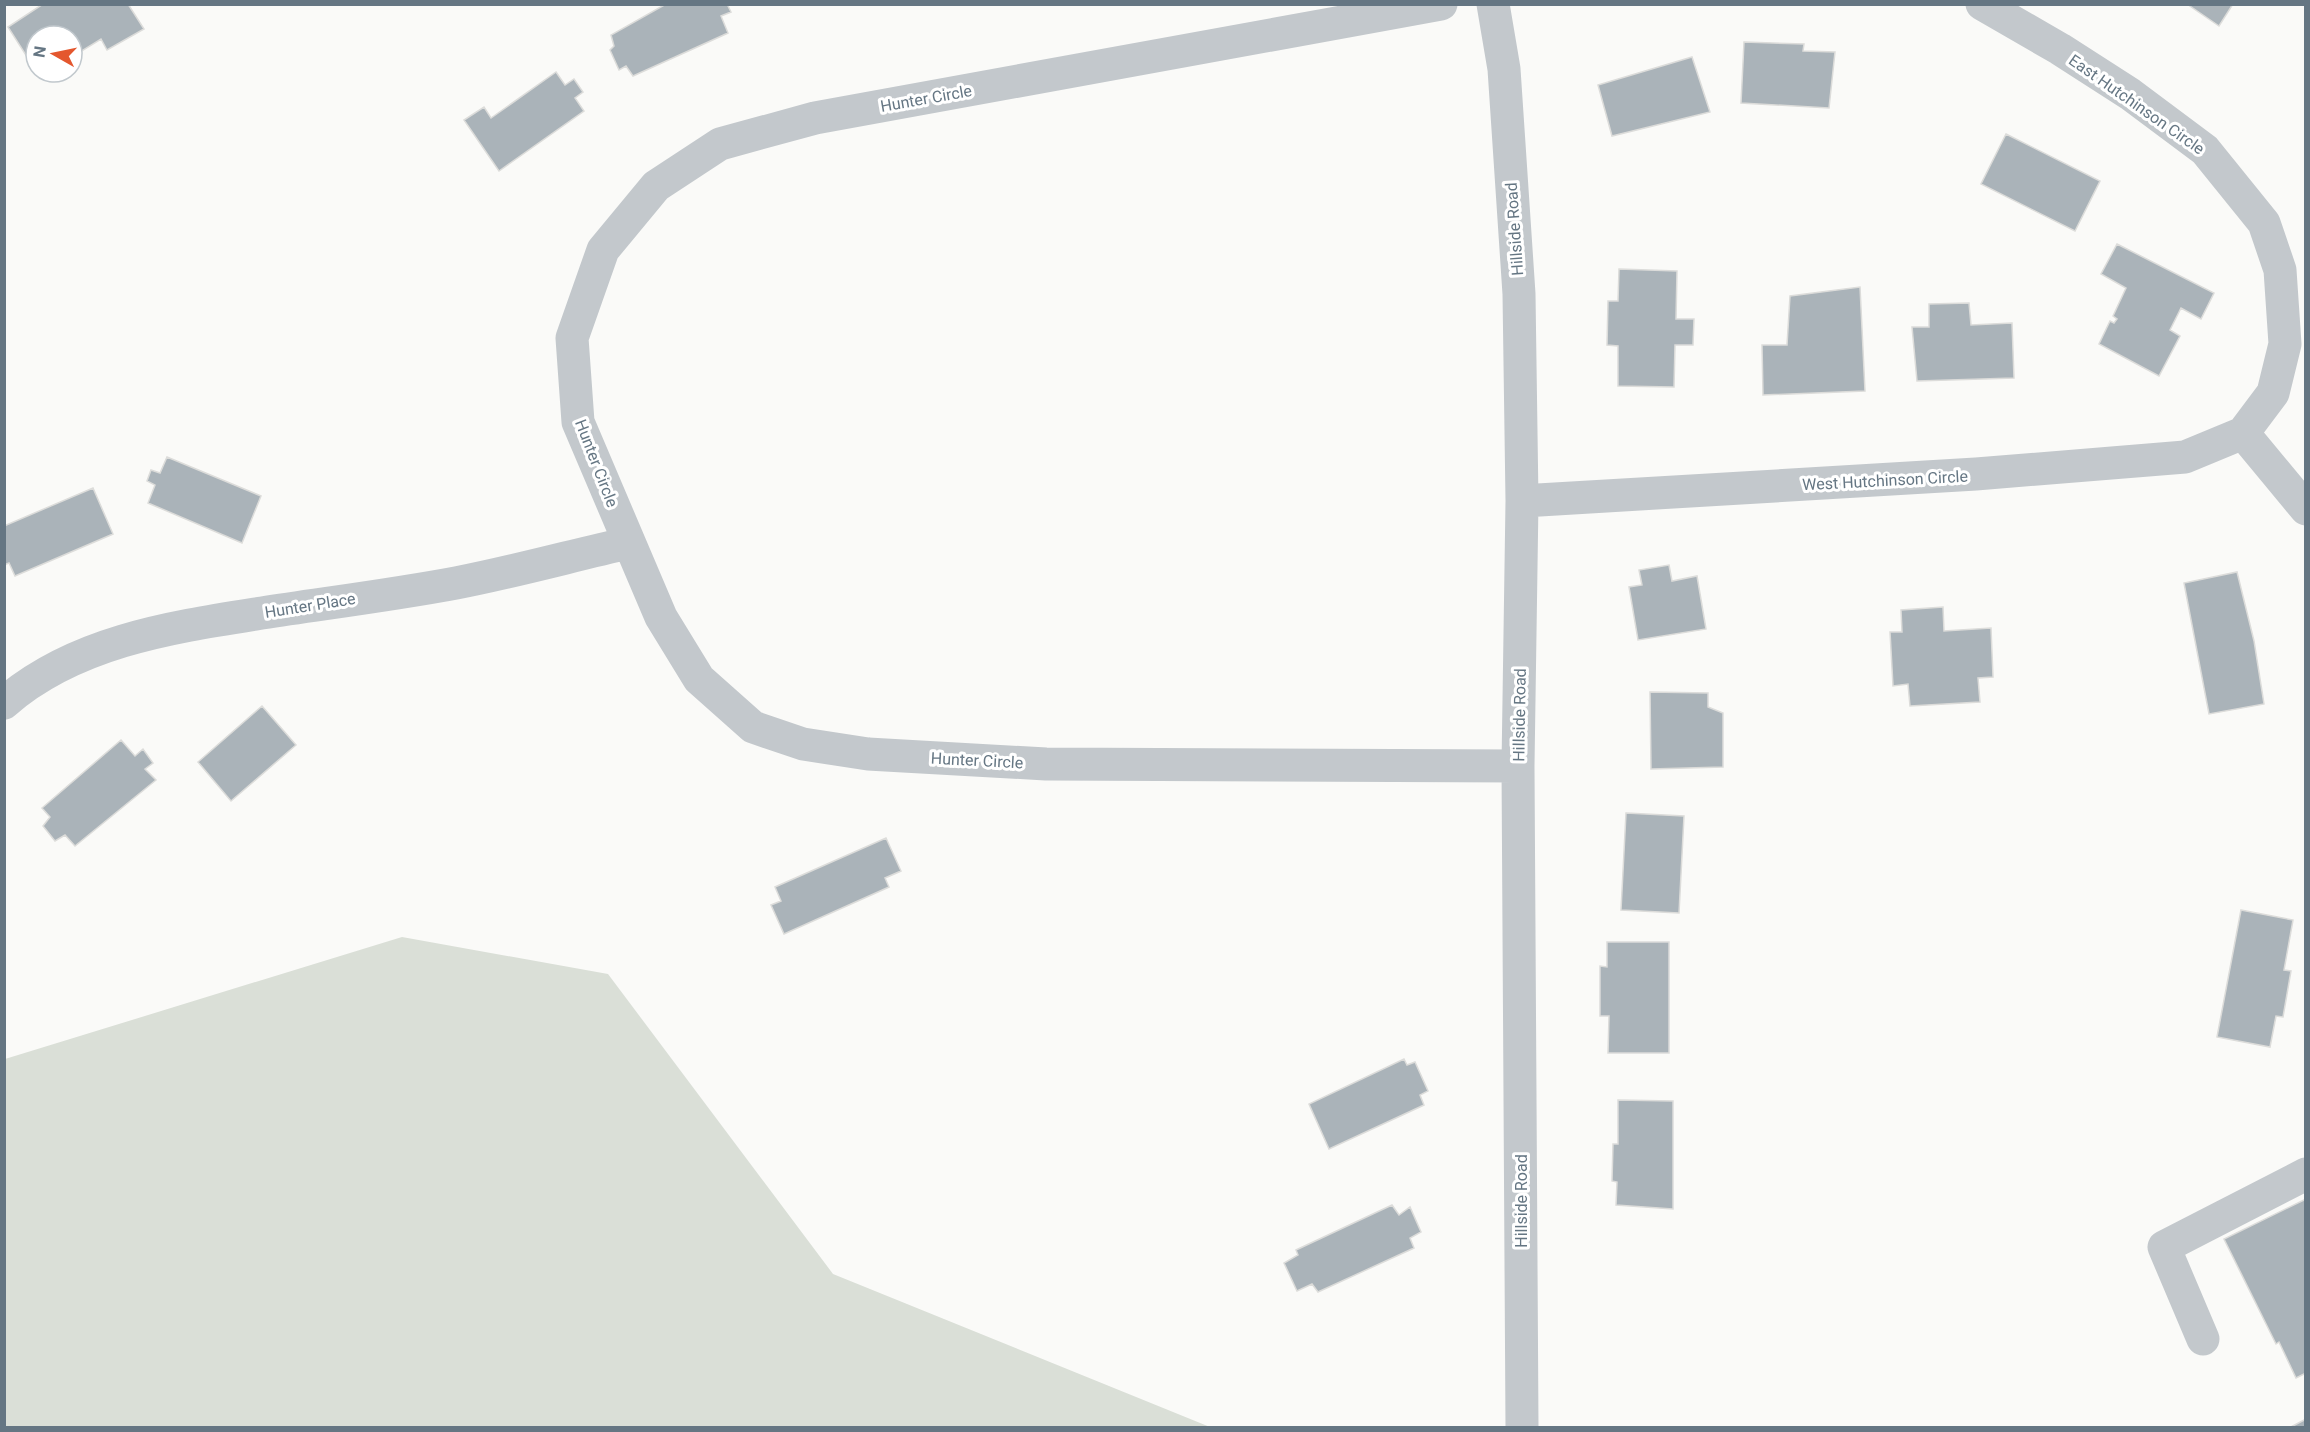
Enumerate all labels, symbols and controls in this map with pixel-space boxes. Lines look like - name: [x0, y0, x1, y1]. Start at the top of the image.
- north arrow: [24, 24, 84, 84]
- text: N: [29, 45, 50, 59]
- street label: East Hutchinson Circle: [2065, 50, 2208, 158]
- street label: Hunter Circle: [879, 81, 973, 116]
- street label: Hillside Road: [1502, 182, 1527, 276]
- street label: Hunter Circle: [571, 417, 622, 510]
- street label: West Hutchinson Circle: [1802, 467, 1968, 494]
- street label: Hunter Place: [263, 589, 357, 622]
- street label: Hillside Road: [1509, 668, 1530, 762]
- street label: Hunter Circle: [930, 749, 1024, 772]
- street label: Hillside Road: [1512, 1154, 1531, 1248]

